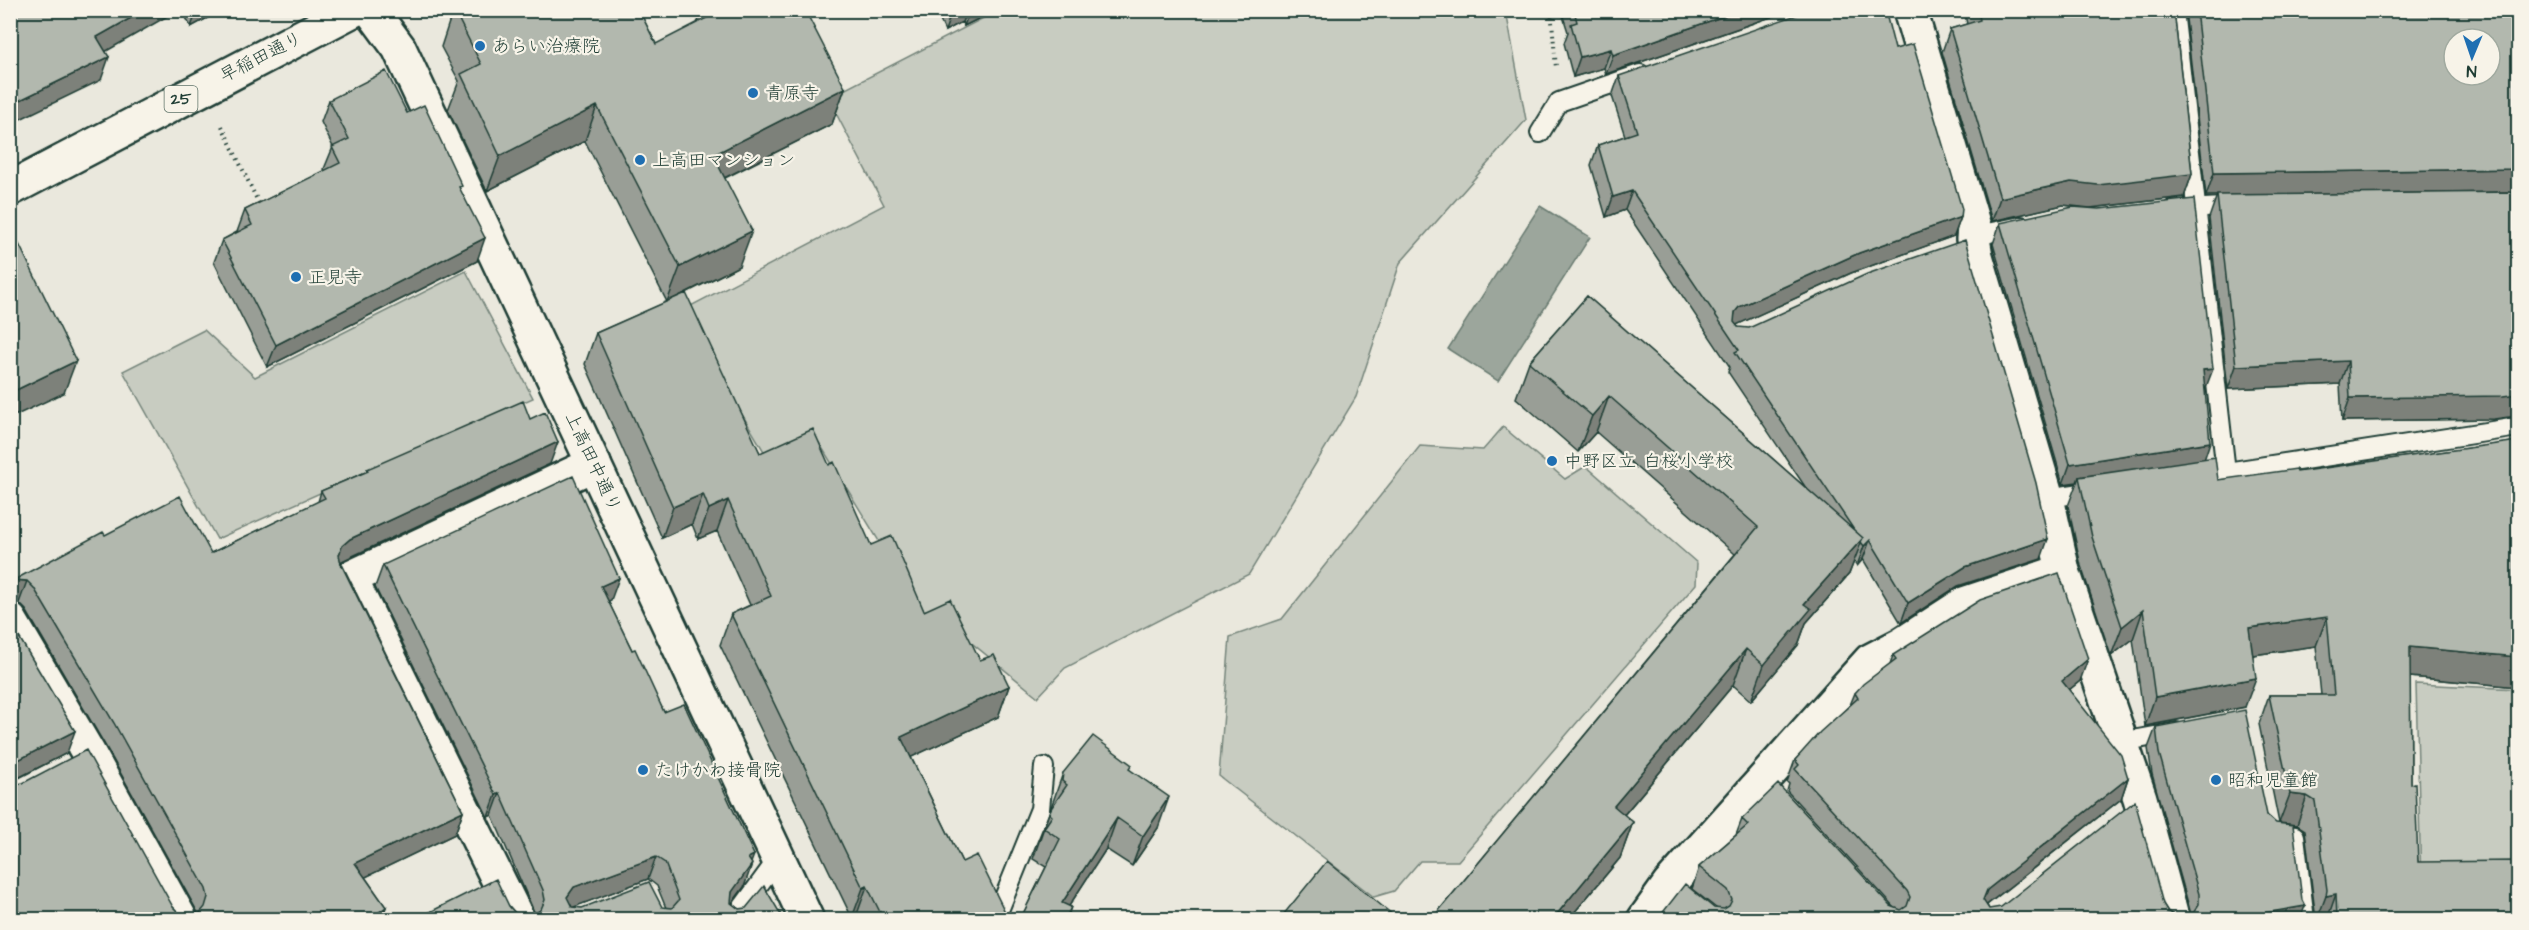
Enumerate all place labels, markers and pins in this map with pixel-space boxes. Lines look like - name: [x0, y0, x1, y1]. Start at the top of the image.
- place label: あらい治療院: [492, 34, 600, 59]
- marker: あらい治療院: [473, 39, 487, 53]
- place label: 青原寺: [765, 81, 819, 106]
- marker: 青原寺: [746, 86, 760, 100]
- place label: 上高田マンション: [652, 148, 795, 173]
- marker: 上高田マンション: [633, 153, 647, 167]
- place label: 正見寺: [308, 265, 362, 290]
- marker: 正見寺: [289, 270, 303, 284]
- place label: 中野区立 白桜小学校: [1564, 449, 1733, 474]
- marker: 中野区立 白桜小学校: [1545, 454, 1559, 468]
- place label: たけかわ接骨院: [655, 758, 781, 783]
- marker: たけかわ接骨院: [636, 763, 650, 777]
- place label: 昭和児童館: [2228, 768, 2318, 793]
- marker: 昭和児童館: [2209, 773, 2223, 787]

